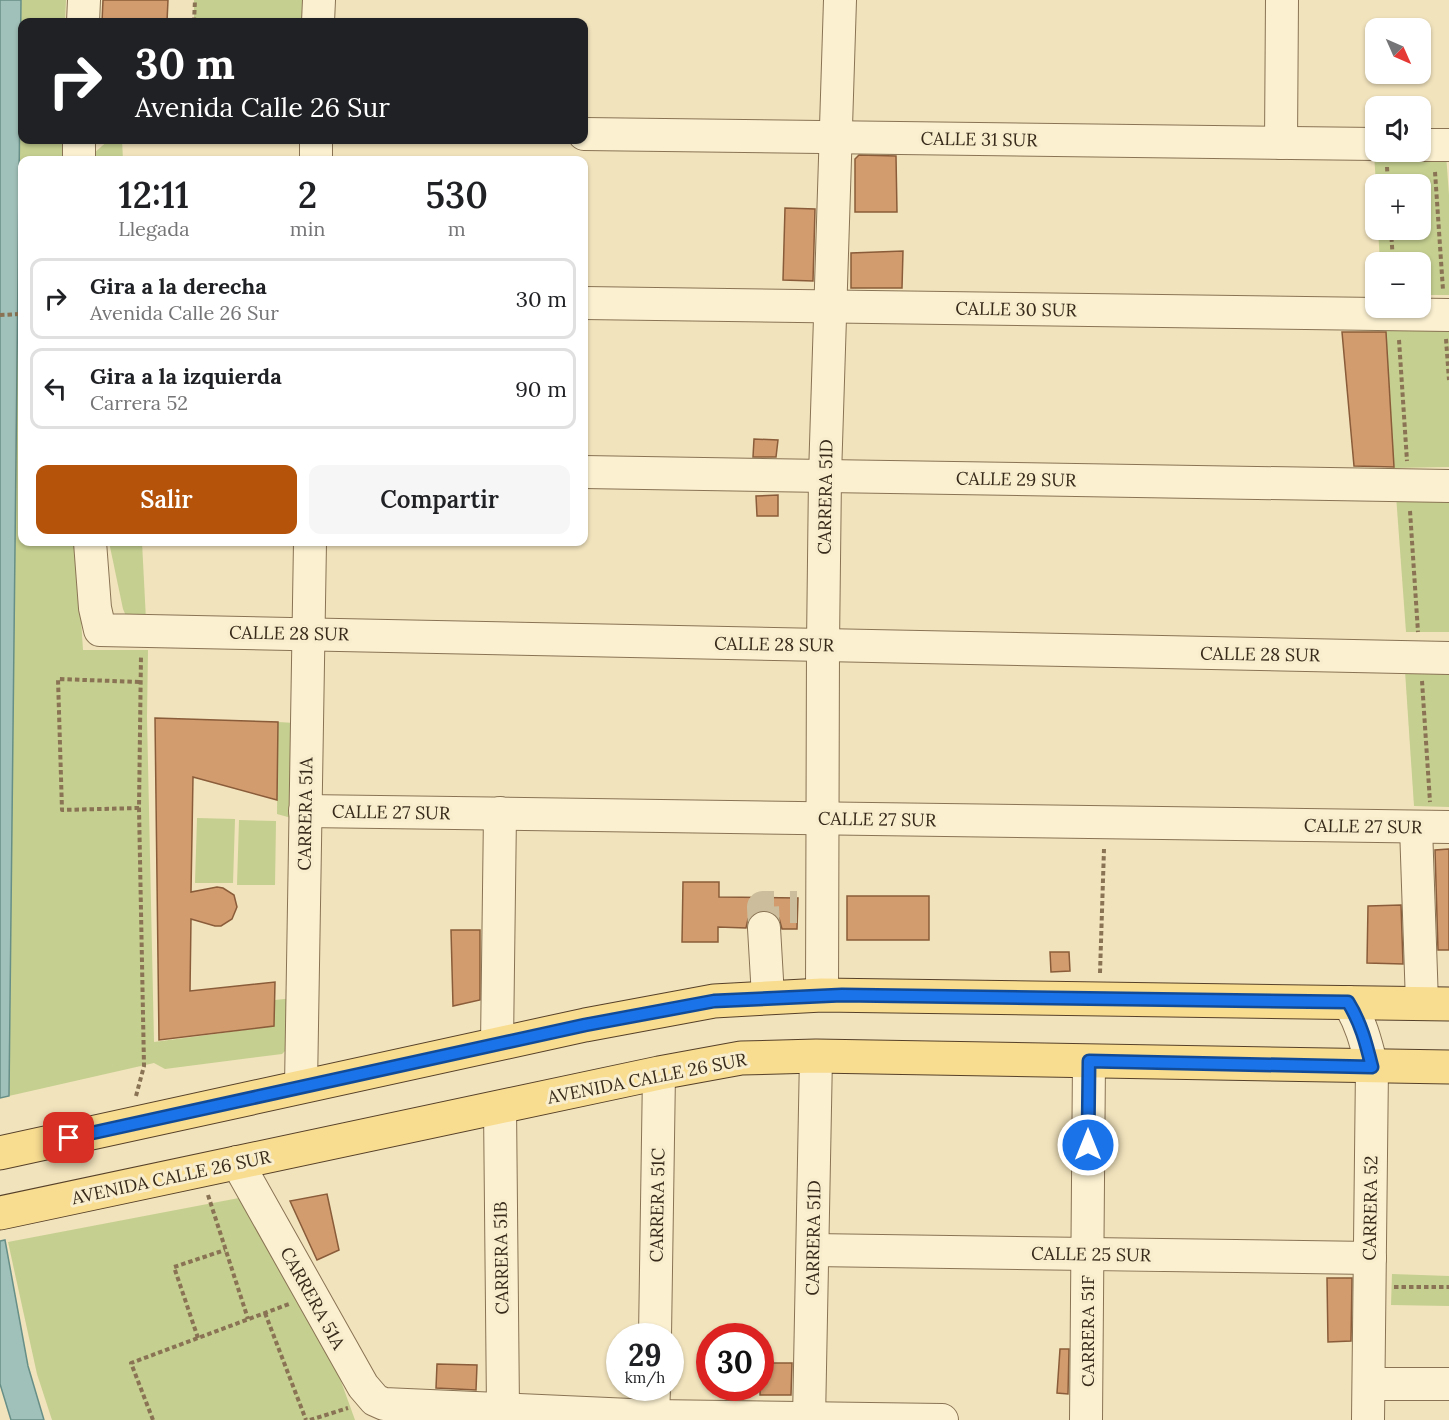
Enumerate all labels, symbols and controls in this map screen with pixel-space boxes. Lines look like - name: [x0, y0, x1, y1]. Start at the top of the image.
- north arrow: [1365, 18, 1431, 84]
- map controls: [1365, 18, 1431, 318]
- text: 30 m: [135, 37, 235, 91]
- icon: right: [36, 42, 114, 120]
- text: Avenida Calle 26 Sur: [135, 90, 390, 124]
- button: sound: [1365, 96, 1431, 162]
- street label: CALLE 31 SUR: [920, 126, 1038, 152]
- text: 12:11: [119, 172, 189, 218]
- text: 2: [298, 172, 317, 218]
- text: 530: [426, 172, 488, 218]
- button: +: [1365, 174, 1431, 240]
- text: Llegada: [118, 216, 190, 241]
- text: min: [290, 216, 325, 241]
- text: m: [448, 216, 466, 241]
- button: −: [1365, 252, 1431, 318]
- text: Gira a la derecha: [90, 272, 267, 300]
- icon: right: [39, 282, 72, 315]
- text: 30 m: [516, 285, 567, 313]
- street label: CALLE 30 SUR: [955, 296, 1078, 322]
- text: Avenida Calle 26 Sur: [90, 300, 279, 325]
- text: Gira a la izquierda: [90, 362, 282, 390]
- icon: left: [39, 372, 72, 405]
- text: 90 m: [515, 375, 567, 403]
- text: Carrera 52: [90, 390, 188, 415]
- street label: CARRERA 51D: [812, 439, 838, 555]
- button: Salir: [36, 465, 297, 534]
- button: Compartir: [309, 465, 570, 534]
- street label: CALLE 29 SUR: [956, 466, 1077, 492]
- street label: CALLE 28 SUR: [229, 620, 350, 646]
- street label: CALLE 28 SUR: [714, 631, 835, 657]
- street label: CALLE 28 SUR: [1200, 641, 1321, 667]
- street label: CARRERA 51A: [293, 756, 318, 871]
- street label: CALLE 27 SUR: [332, 799, 451, 825]
- street label: CALLE 27 SUR: [818, 806, 937, 832]
- street label: CALLE 27 SUR: [1304, 813, 1423, 839]
- street label: AVENIDA CALLE 26 SUR: [544, 1047, 749, 1109]
- pin: [43, 1112, 94, 1163]
- position arrow: [1056, 1113, 1120, 1177]
- icon: arrive: [52, 1121, 85, 1154]
- street label: AVENIDA CALLE 26 SUR: [69, 1145, 273, 1210]
- street label: CARRERA 51C: [645, 1147, 670, 1262]
- street label: CARRERA 52: [1358, 1155, 1382, 1261]
- street label: CARRERA 51D: [800, 1180, 826, 1296]
- street label: CARRERA 51B: [489, 1201, 513, 1315]
- street label: CALLE 25 SUR: [1031, 1241, 1152, 1267]
- street label: CARRERA 51A: [275, 1243, 351, 1354]
- street label: CARRERA 51F: [1076, 1275, 1099, 1387]
- speed limit sign: 30: [696, 1323, 774, 1401]
- text: 29: [628, 1336, 662, 1374]
- text: km/h: [625, 1368, 665, 1387]

